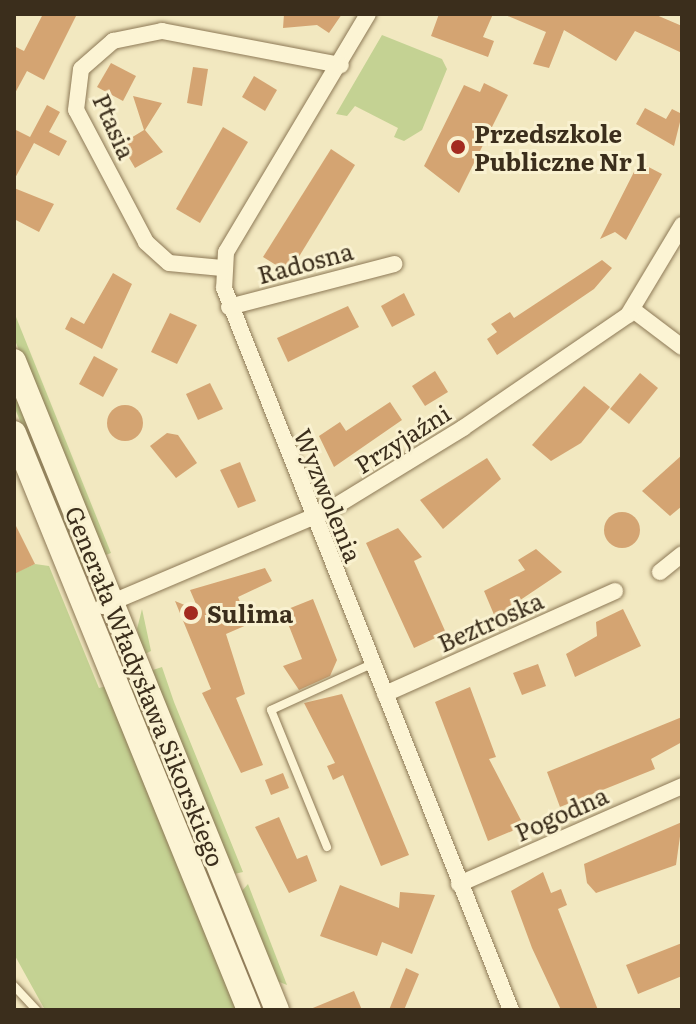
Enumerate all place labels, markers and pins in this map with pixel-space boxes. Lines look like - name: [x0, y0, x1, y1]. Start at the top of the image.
- place label: Przedszkole Publiczne Nr 1: [474, 119, 646, 175]
- marker: Przedszkole Publiczne Nr 1: [449, 138, 467, 156]
- place label: Sulima: [207, 599, 293, 627]
- marker: Sulima: [182, 604, 200, 622]

